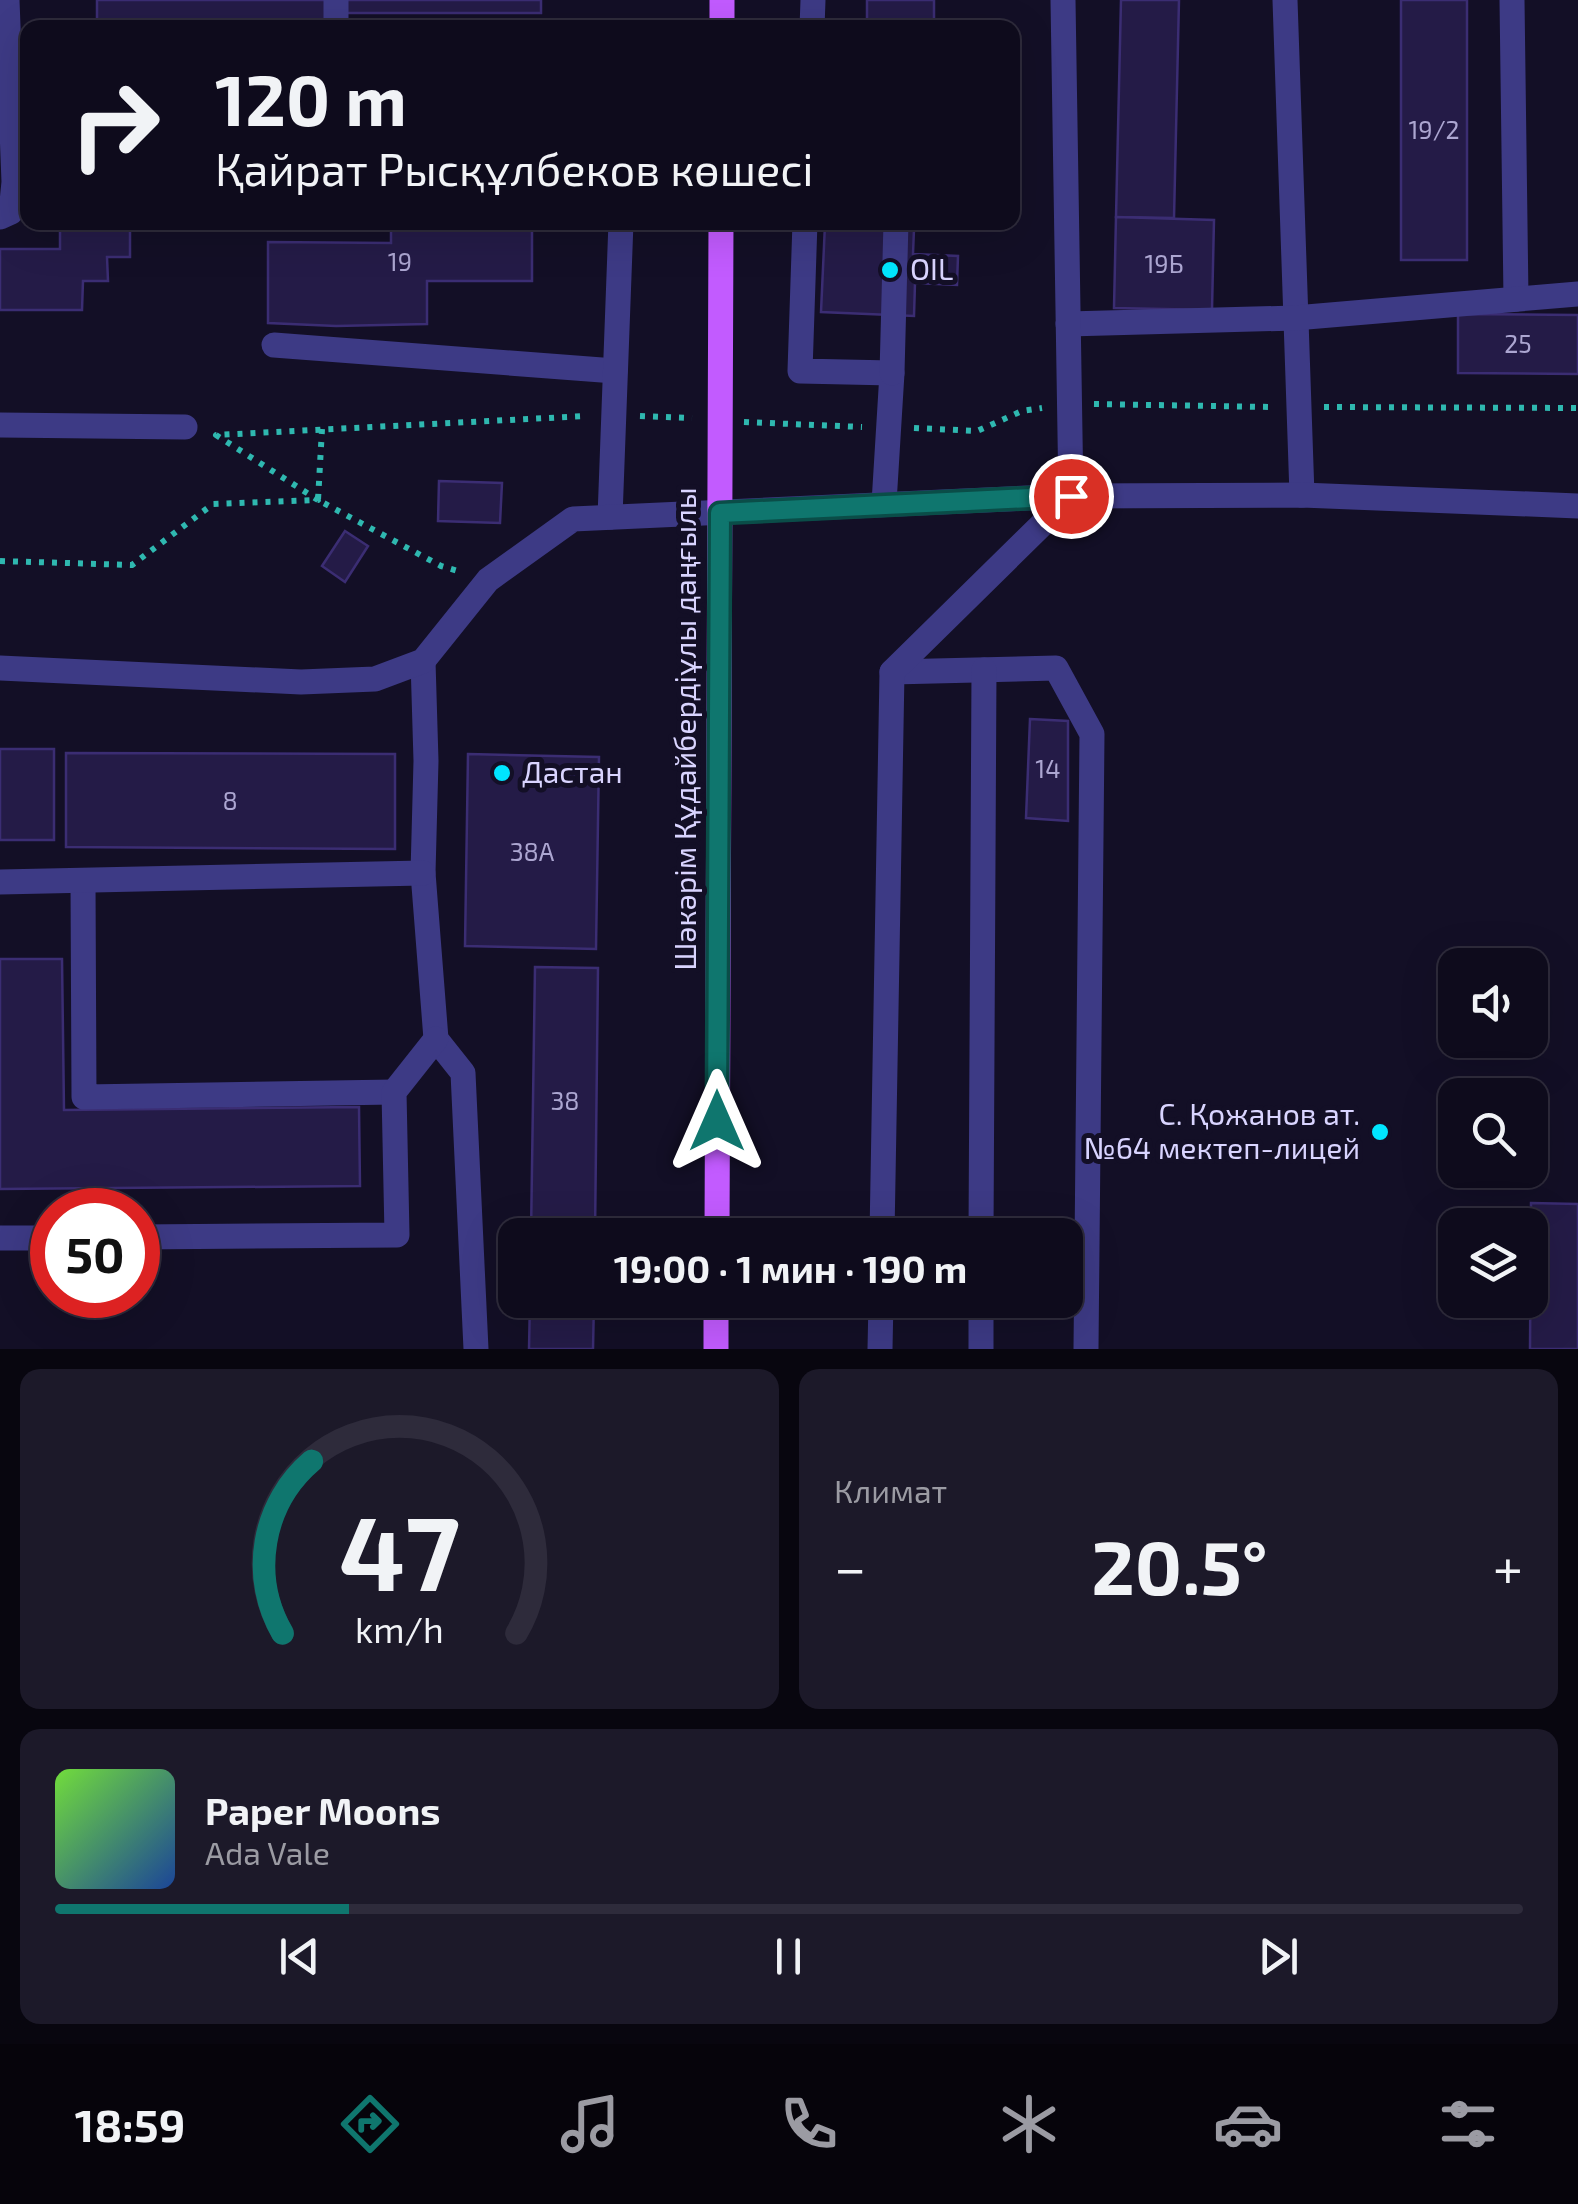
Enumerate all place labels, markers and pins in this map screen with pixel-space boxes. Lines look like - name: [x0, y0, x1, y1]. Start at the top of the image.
- place label: OIL: [910, 250, 953, 286]
- marker: OIL: [879, 259, 901, 281]
- pin: [1029, 454, 1114, 539]
- place label: Дастан: [522, 753, 623, 789]
- marker: Дастан: [491, 762, 513, 784]
- place label: С. Қожанов ат. №64 мектеп-лицей: [1084, 1095, 1360, 1165]
- marker: С. Қожанов ат. №64 мектеп-лицей: [1369, 1121, 1391, 1143]

